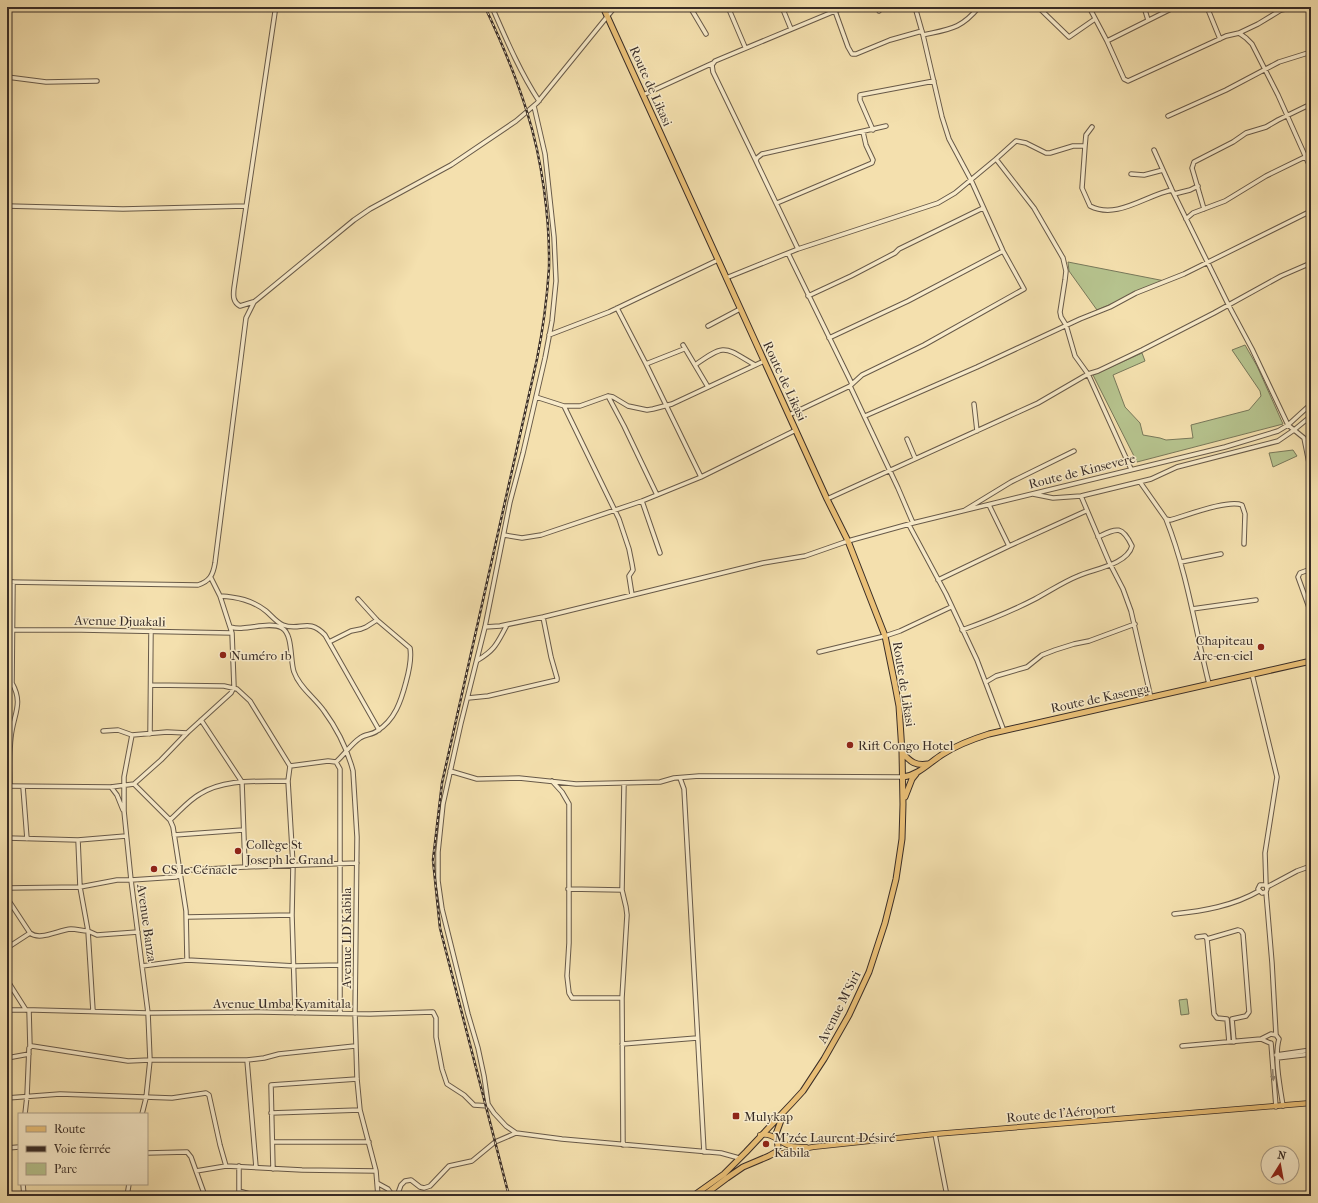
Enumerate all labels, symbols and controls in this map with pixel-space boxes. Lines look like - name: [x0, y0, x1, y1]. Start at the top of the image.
- street label: Route de Likasi: [627, 44, 675, 129]
- street label: Route de Likasi: [760, 339, 810, 423]
- street label: Route de Kinsevere: [1027, 450, 1138, 492]
- street label: Avenue Djuakali: [73, 613, 166, 629]
- place label: Chapiteau Arc-en-ciel: [1192, 633, 1254, 663]
- street label: Route de Likasi: [890, 640, 918, 728]
- marker: Chapiteau Arc-en-ciel: [1256, 642, 1266, 652]
- place label: Numéro 1b: [231, 648, 292, 663]
- marker: Numéro 1b: [218, 650, 228, 660]
- street label: Route de Kasenga: [1049, 680, 1152, 716]
- place label: Rift Congo Hotel: [858, 738, 954, 753]
- marker: Rift Congo Hotel: [845, 740, 855, 750]
- place label: Collège St Joseph le Grand: [245, 837, 334, 867]
- marker: Collège St Joseph le Grand: [233, 846, 243, 856]
- place label: CS le Cénacle: [162, 862, 238, 877]
- marker: CS le Cénacle: [149, 864, 159, 874]
- street label: Avenue Banza: [134, 882, 160, 964]
- street label: Avenue LD Kabila: [339, 886, 354, 990]
- street label: Avenue M'Siri: [814, 968, 864, 1047]
- street label: Avenue Umba Kyamitala: [212, 996, 352, 1011]
- one-way arrow: [1270, 1069, 1277, 1081]
- street label: Route de l'Aéroport: [1006, 1101, 1117, 1125]
- place label: Mulykap: [744, 1109, 793, 1124]
- marker: Mulykap: [731, 1111, 741, 1121]
- legend: [18, 1113, 148, 1185]
- text: Route: [54, 1122, 86, 1136]
- place label: M'zée Laurent-Désiré Kabila: [774, 1130, 896, 1160]
- marker: M'zée Laurent-Désiré Kabila: [761, 1139, 771, 1149]
- text: Voie ferrée: [53, 1142, 111, 1156]
- north arrow: [1260, 1145, 1300, 1185]
- text: N: [1276, 1148, 1288, 1163]
- text: Parc: [54, 1162, 77, 1176]

